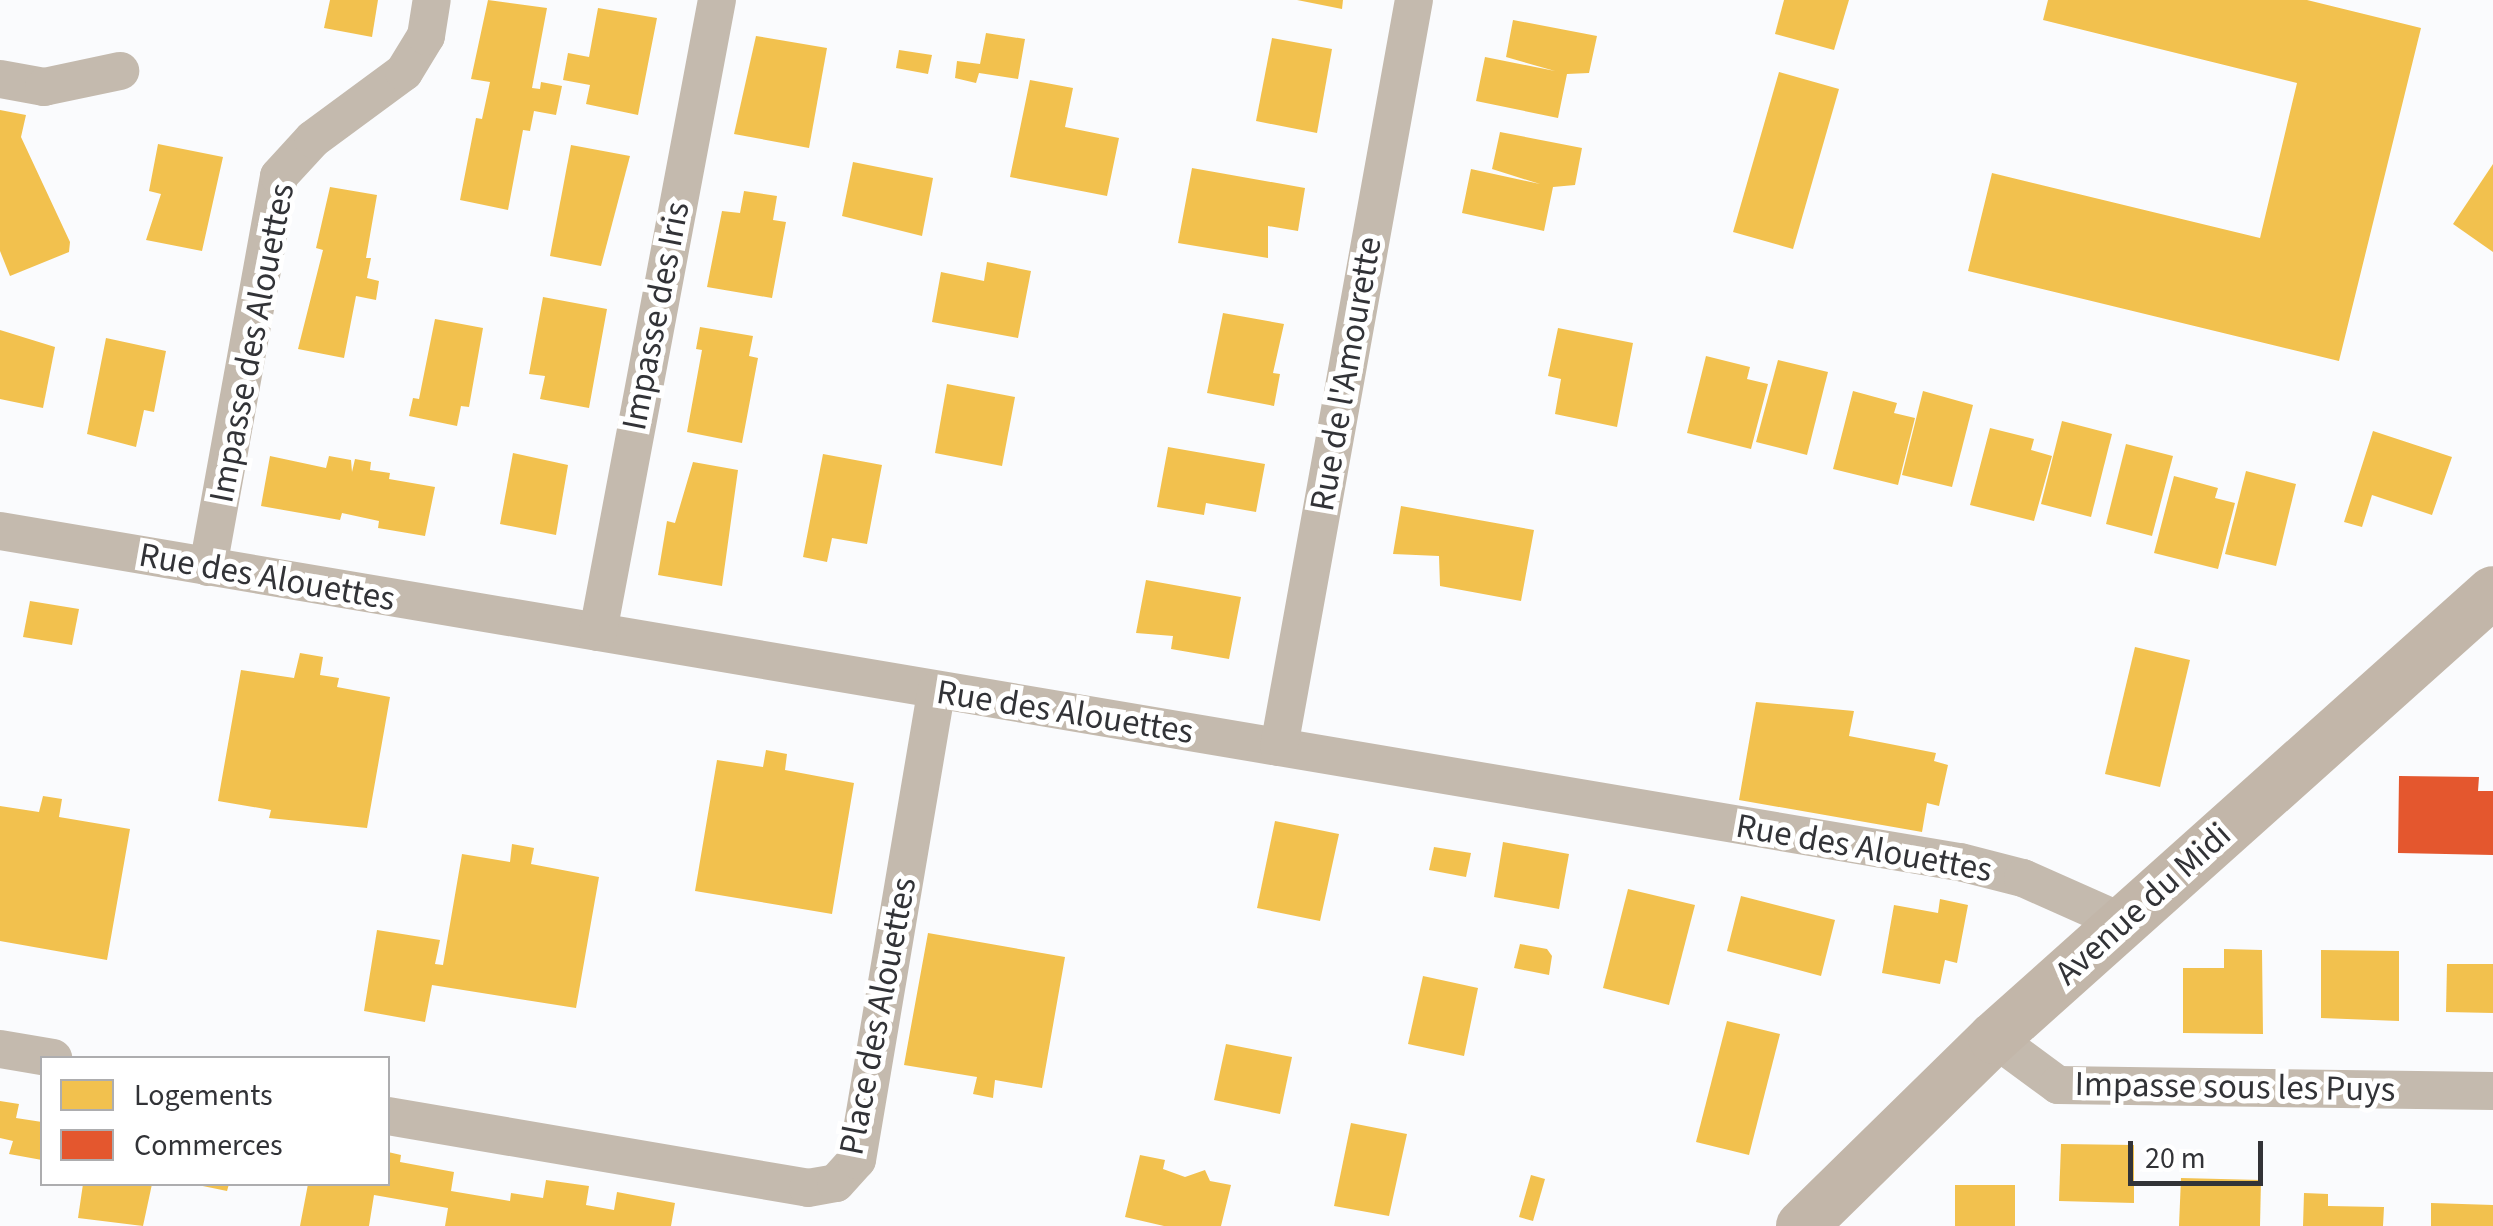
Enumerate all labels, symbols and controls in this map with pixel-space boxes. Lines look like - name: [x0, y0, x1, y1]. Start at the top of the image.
- street label: Impasse des Alouettes: [200, 180, 304, 506]
- street label: Impasse des Iris: [613, 198, 699, 434]
- street label: Rue de l'Amourette: [1301, 234, 1391, 514]
- street label: Rue des Alouettes: [136, 534, 398, 620]
- street label: Rue des Alouettes: [934, 671, 1196, 753]
- street label: Rue des Alouettes: [1733, 805, 1995, 891]
- street label: Avenue du Midi: [2046, 814, 2240, 994]
- street label: Place des Alouettes: [830, 874, 926, 1158]
- legend: [40, 1056, 390, 1186]
- street label: Impasse sous les Puys: [2074, 1063, 2396, 1111]
- text: Logements: [134, 1074, 273, 1117]
- scale bar: [2133, 1121, 2268, 1183]
- text: Commerces: [134, 1124, 283, 1167]
- text: 20 m: [2145, 1137, 2206, 1180]

